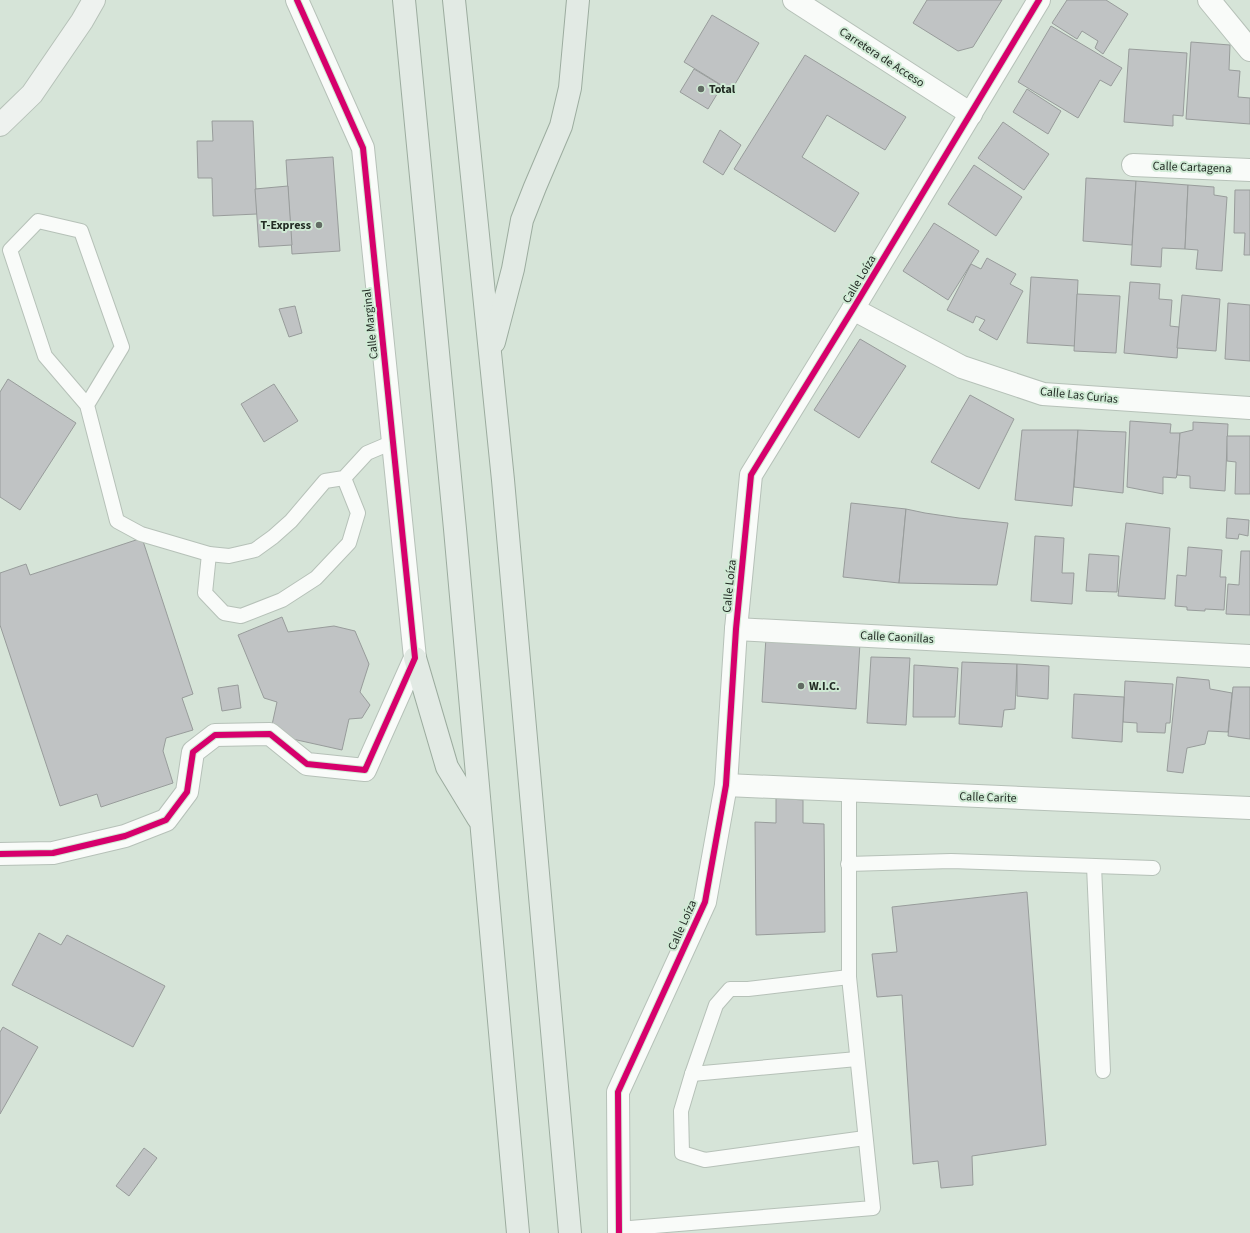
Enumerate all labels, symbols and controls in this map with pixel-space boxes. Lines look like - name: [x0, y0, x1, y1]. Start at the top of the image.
- street label: Carretera de Acceso: [836, 23, 928, 91]
- place label: Total: [709, 81, 736, 98]
- marker: Total: [696, 84, 706, 94]
- street label: Calle Cartagena: [1152, 158, 1232, 177]
- place label: T-Express: [261, 217, 311, 234]
- marker: T-Express: [314, 220, 324, 230]
- street label: Calle Loíza: [838, 252, 880, 307]
- street label: Calle Marginal: [358, 288, 383, 360]
- street label: Calle Las Curias: [1039, 383, 1119, 408]
- street label: Calle Loíza: [718, 559, 741, 613]
- street label: Calle Caonillas: [860, 627, 934, 648]
- place label: W.I.C.: [809, 678, 840, 695]
- marker: W.I.C.: [796, 681, 806, 691]
- street label: Calle Carite: [959, 788, 1017, 807]
- street label: Calle Loíza: [664, 897, 701, 953]

